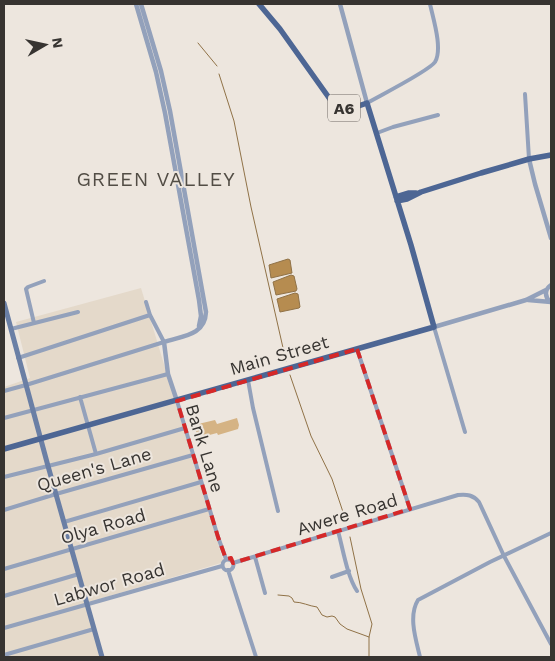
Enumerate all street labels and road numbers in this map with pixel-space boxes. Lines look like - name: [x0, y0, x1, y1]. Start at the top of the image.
- road number: A6: [328, 95, 360, 122]
- street label: Main Street: [227, 331, 331, 379]
- street label: Bank Lane: [182, 401, 228, 495]
- street label: Queen's Lane: [34, 443, 154, 495]
- street label: Awere Road: [294, 489, 400, 539]
- street label: Olya Road: [58, 504, 148, 548]
- street label: Labwor Road: [51, 558, 167, 610]

